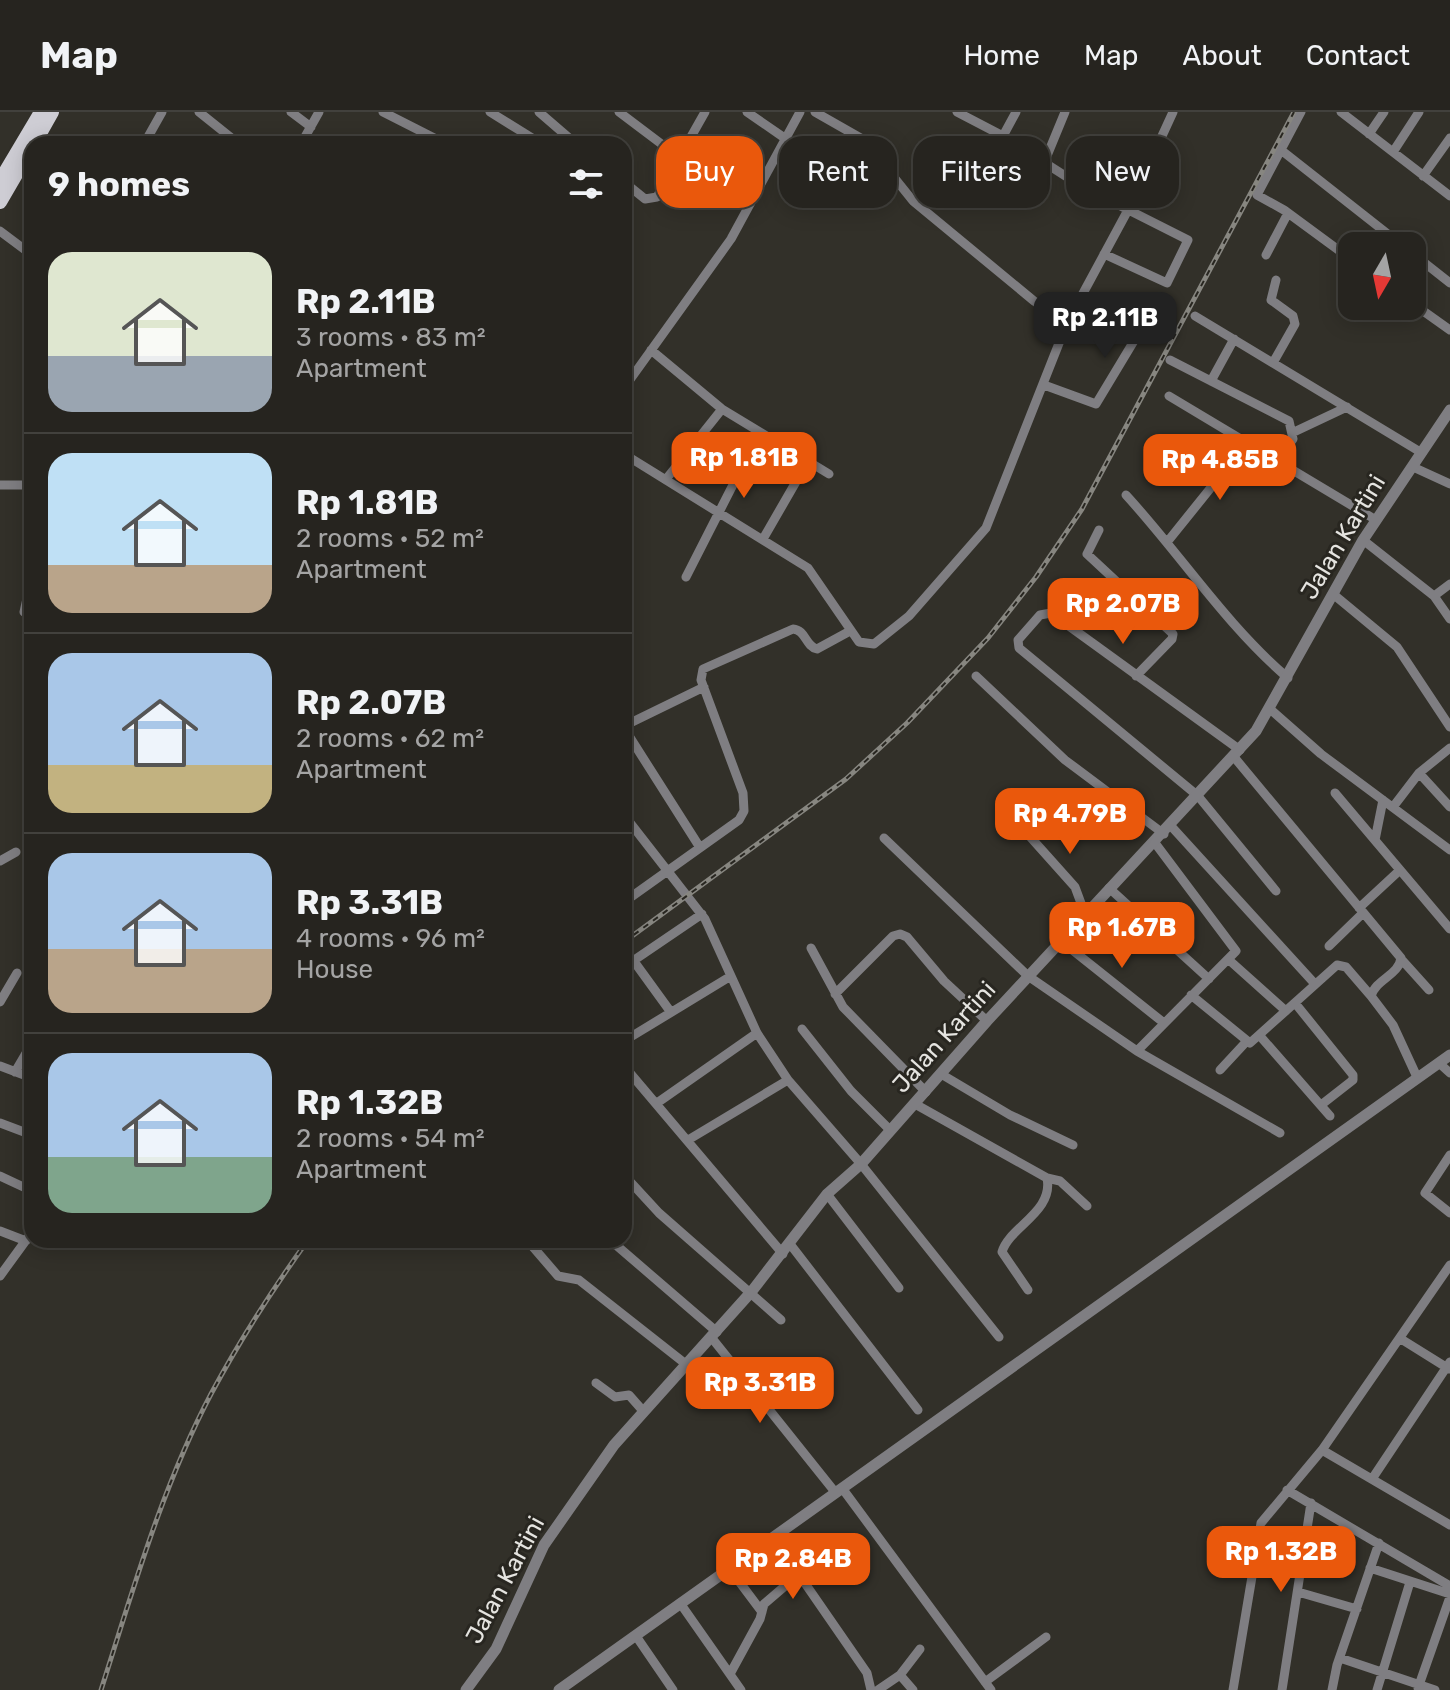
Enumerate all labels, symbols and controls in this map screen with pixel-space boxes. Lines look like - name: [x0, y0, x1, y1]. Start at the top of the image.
- text: Map: [40, 32, 118, 78]
- text: Home: [963, 39, 1040, 72]
- text: Map: [1084, 39, 1138, 72]
- text: About: [1182, 39, 1262, 72]
- text: Contact: [1306, 39, 1410, 72]
- chip: Buy: [656, 136, 763, 208]
- chip: Rent: [779, 136, 897, 208]
- chip: Filters: [913, 136, 1050, 208]
- chip: New: [1066, 136, 1179, 208]
- icon: filters: [564, 162, 608, 206]
- text: 9 homes: [48, 164, 190, 205]
- north arrow: [1338, 232, 1426, 320]
- map controls: [1338, 232, 1426, 320]
- text: Rp 2.11B: [296, 281, 435, 322]
- icon: home: [112, 284, 208, 380]
- pin: Rp 2.11B: [1022, 292, 1188, 360]
- text: Rp 2.11B: [1052, 302, 1158, 333]
- text: 3 rooms · 83 m²: [296, 322, 486, 353]
- text: Apartment: [296, 353, 427, 384]
- pin: Rp 1.81B: [661, 432, 827, 500]
- pin: Rp 4.85B: [1137, 434, 1303, 502]
- text: Rp 1.81B: [690, 442, 798, 473]
- text: Rp 4.85B: [1161, 444, 1279, 475]
- street label: Jalan Kartini: [1295, 470, 1391, 604]
- text: Rp 1.81B: [296, 482, 438, 523]
- icon: home: [112, 485, 208, 581]
- text: 2 rooms · 52 m²: [296, 523, 484, 554]
- text: Apartment: [296, 554, 427, 585]
- pin: Rp 2.07B: [1040, 578, 1206, 646]
- text: Rp 2.07B: [1066, 588, 1180, 619]
- text: Rp 2.07B: [296, 682, 446, 723]
- icon: home: [112, 685, 208, 781]
- text: 2 rooms · 62 m²: [296, 723, 484, 754]
- text: Apartment: [296, 754, 427, 785]
- pin: Rp 4.79B: [987, 788, 1153, 856]
- text: Rp 4.79B: [1013, 798, 1127, 829]
- text: Rp 3.31B: [296, 882, 443, 923]
- icon: home: [112, 885, 208, 981]
- pin: Rp 1.67B: [1039, 902, 1205, 970]
- text: Rp 1.67B: [1067, 912, 1177, 943]
- text: 4 rooms · 96 m²: [296, 923, 485, 954]
- text: House: [296, 954, 373, 985]
- street label: Jalan Kartini: [887, 976, 1001, 1098]
- text: Rp 1.32B: [296, 1082, 443, 1123]
- icon: home: [112, 1085, 208, 1181]
- text: 2 rooms · 54 m²: [296, 1123, 485, 1154]
- text: Apartment: [296, 1154, 427, 1185]
- pin: Rp 3.31B: [677, 1357, 843, 1425]
- text: Rp 3.31B: [704, 1367, 816, 1398]
- street label: Jalan Kartini: [460, 1512, 550, 1648]
- pin: Rp 1.32B: [1198, 1526, 1364, 1594]
- pin: Rp 2.84B: [710, 1533, 876, 1601]
- text: Rp 1.32B: [1225, 1536, 1337, 1567]
- text: Rp 2.84B: [734, 1543, 852, 1574]

